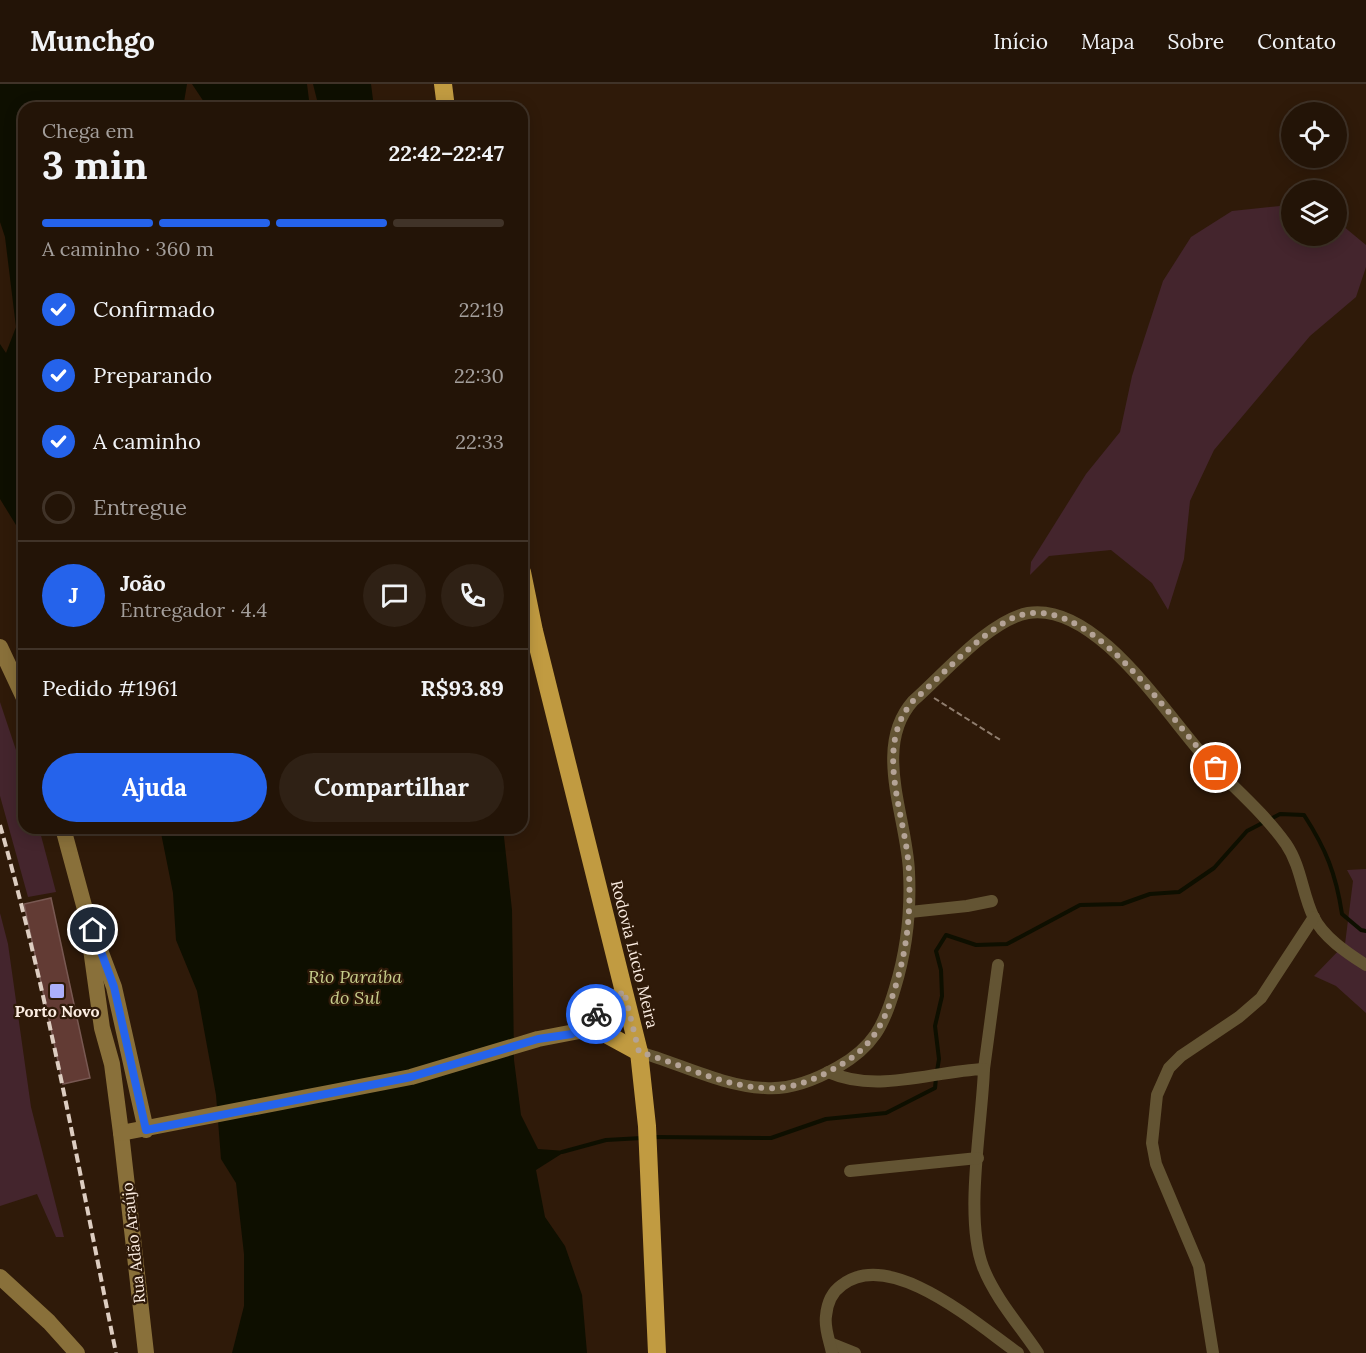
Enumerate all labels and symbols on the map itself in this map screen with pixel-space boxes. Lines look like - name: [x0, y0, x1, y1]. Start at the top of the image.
- pin: [1190, 742, 1241, 793]
- street label: Rodovia Lúcio Meira: [607, 878, 663, 1030]
- pin: [67, 904, 118, 955]
- water label: Rio Paraíba do Sul: [308, 965, 402, 1009]
- marker: Porto Novo: [48, 982, 66, 1000]
- courier: [566, 984, 626, 1044]
- place label: Porto Novo: [15, 1001, 99, 1021]
- street label: Rua Adão Araújo: [117, 1182, 149, 1304]

